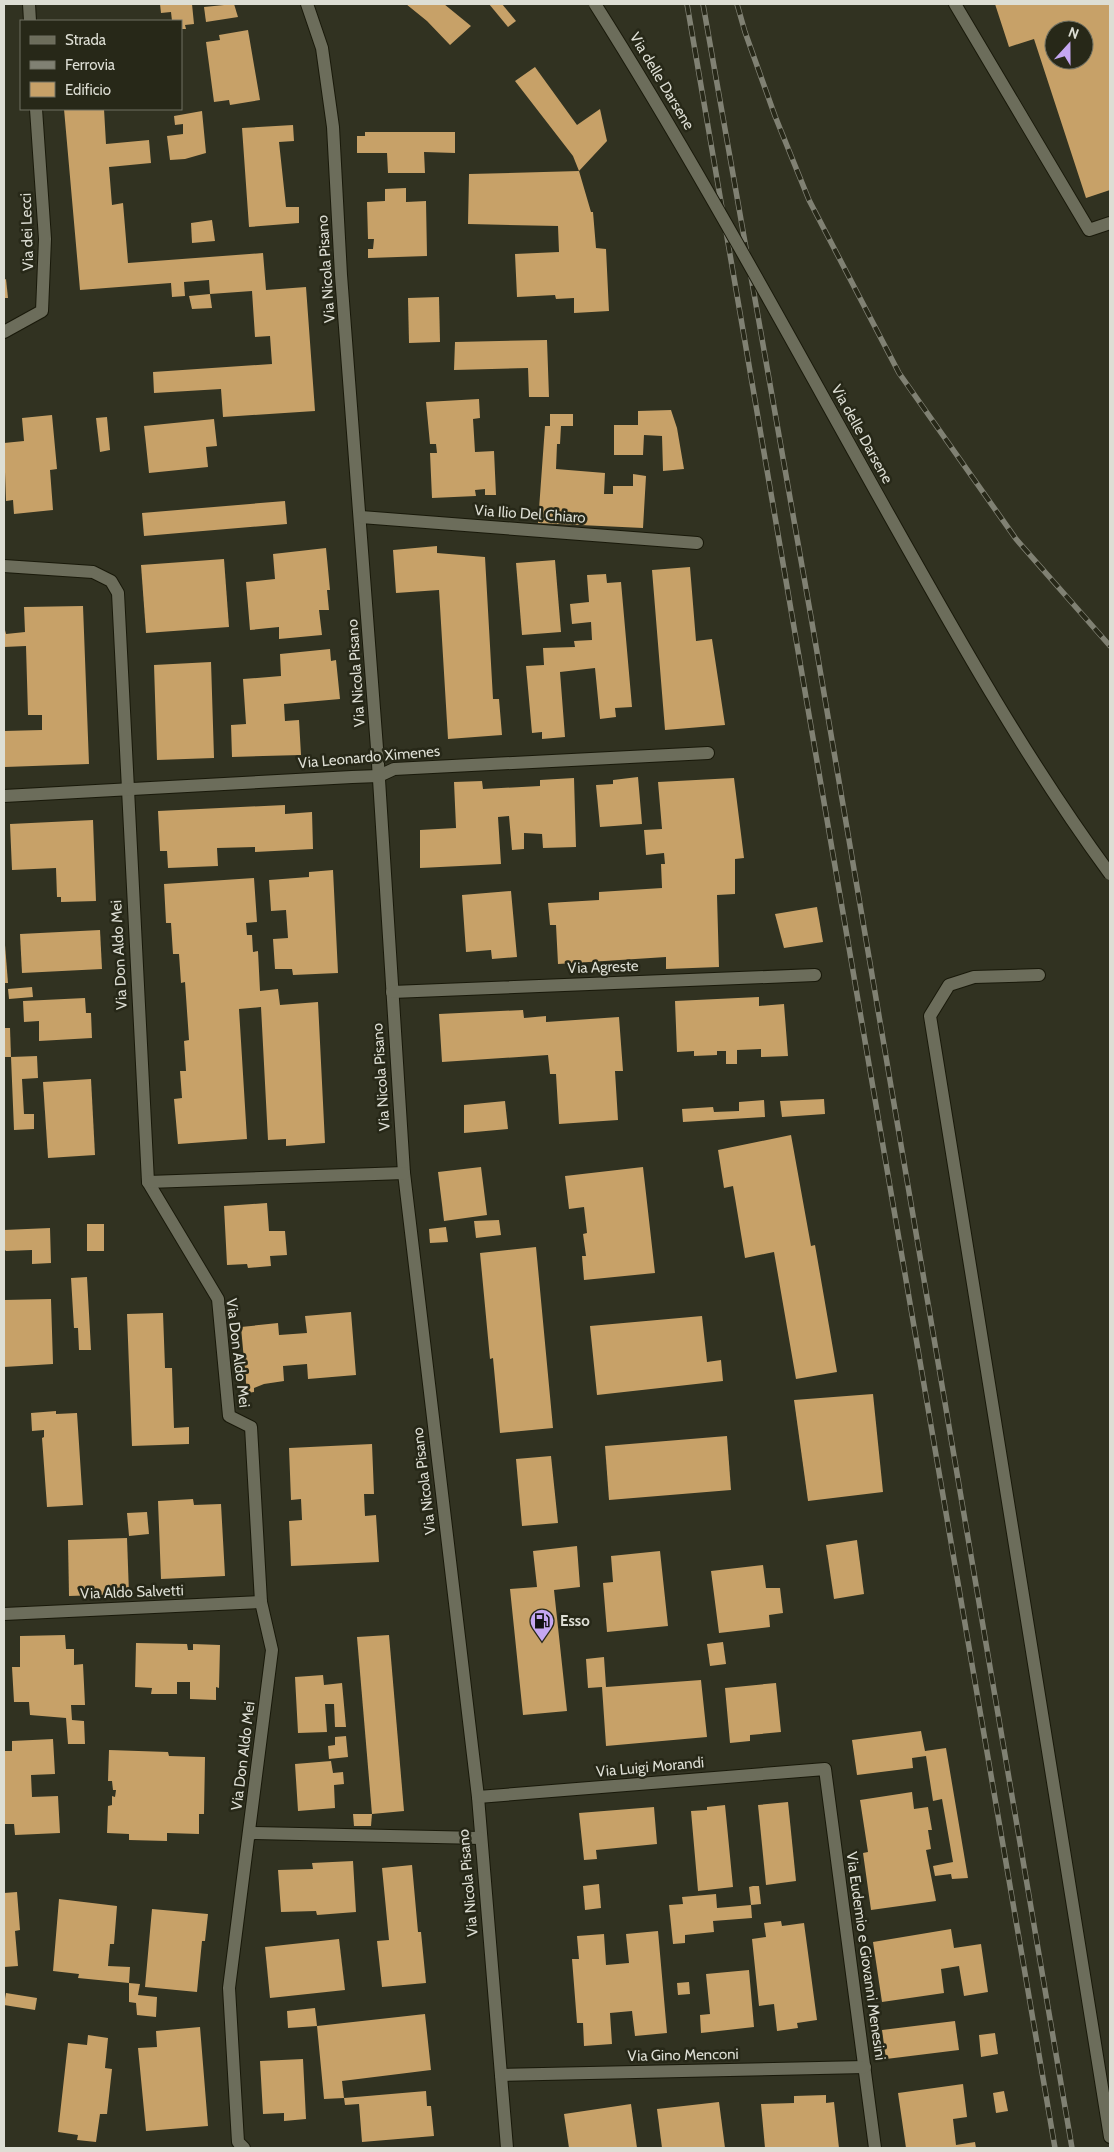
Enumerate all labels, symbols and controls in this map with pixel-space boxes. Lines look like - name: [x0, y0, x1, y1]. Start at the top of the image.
- legend: [20, 20, 182, 110]
- north arrow: [1044, 20, 1094, 70]
- text: N: [1066, 23, 1082, 43]
- street label: Via delle Darsene: [626, 29, 698, 133]
- text: Strada: [65, 31, 107, 49]
- text: Ferrovia: [65, 56, 116, 74]
- text: Edificio: [65, 81, 111, 99]
- street label: Via dei Lecci: [17, 193, 37, 271]
- street label: Via Nicola Pisano: [313, 215, 339, 323]
- street label: Via delle Darsene: [827, 381, 897, 487]
- street label: Via Ilio Del Chiaro: [474, 501, 586, 527]
- street label: Via Nicola Pisano: [343, 619, 369, 727]
- street label: Via Leonardo Ximenes: [297, 742, 441, 772]
- street label: Via Don Aldo Mei: [107, 900, 131, 1010]
- street label: Via Agreste: [567, 957, 639, 977]
- street label: Via Nicola Pisano: [368, 1023, 394, 1131]
- street label: Via Don Aldo Mei: [222, 1297, 254, 1409]
- street label: Via Nicola Pisano: [408, 1426, 440, 1536]
- street label: Via Aldo Salvetti: [80, 1581, 184, 1603]
- fuel station icon: Esso: [529, 1608, 555, 1642]
- place label: Esso: [560, 1612, 590, 1630]
- street label: Via Don Aldo Mei: [227, 1700, 259, 1812]
- street label: Via Luigi Morandi: [595, 1753, 705, 1781]
- street label: Via Nicola Pisano: [454, 1828, 482, 1938]
- street label: Via Eudemio e Giovanni Menesini: [842, 1851, 890, 2061]
- street label: Via Gino Menconi: [627, 2045, 739, 2065]

